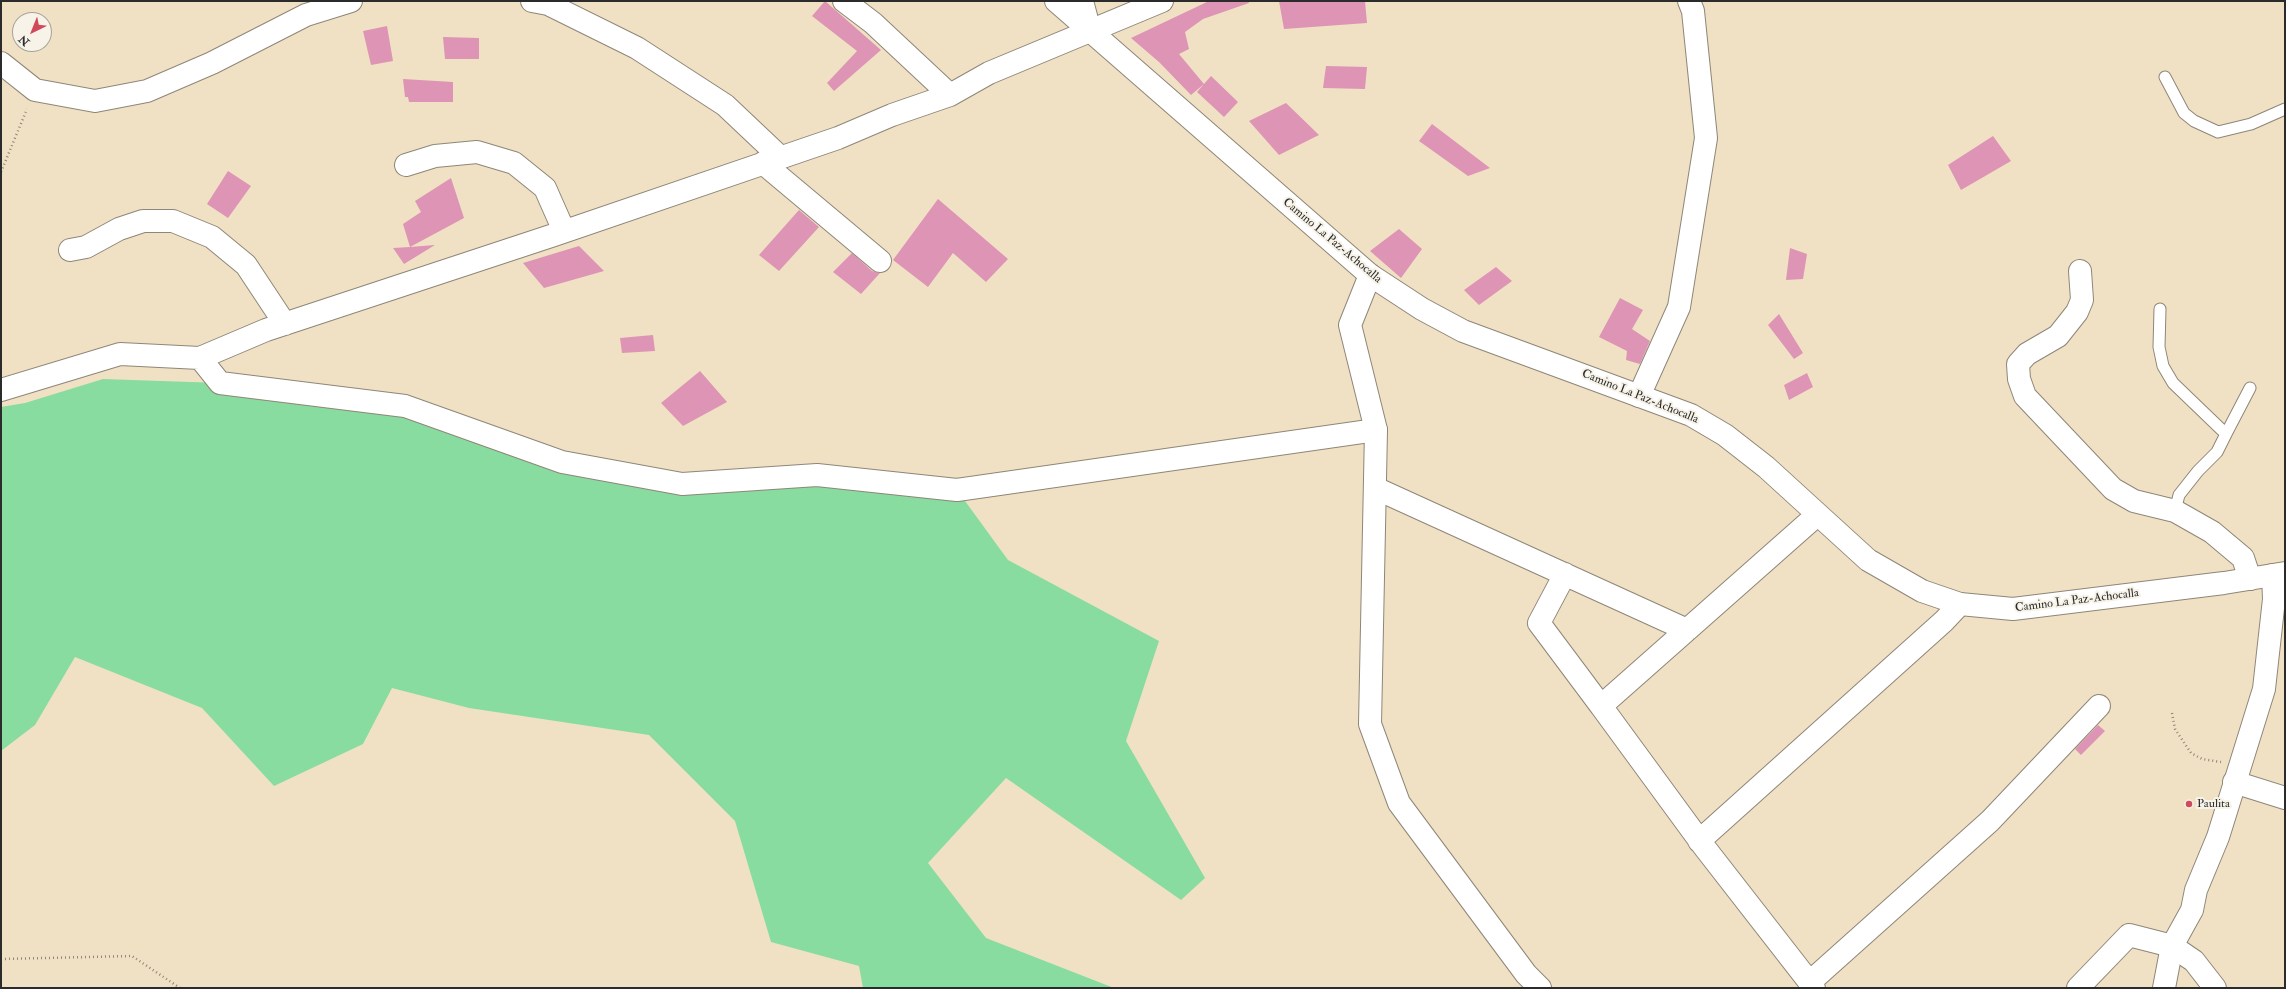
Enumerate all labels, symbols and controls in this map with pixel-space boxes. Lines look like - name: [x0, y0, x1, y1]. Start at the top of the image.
- north arrow: [12, 12, 52, 52]
- text: N: [16, 32, 32, 49]
- street label: Camino La Paz-Achocalla: [1280, 195, 1384, 287]
- street label: Camino La Paz-Achocalla: [1579, 367, 1701, 427]
- street label: Camino La Paz-Achocalla: [2014, 586, 2140, 616]
- place label: Paulita: [2197, 797, 2230, 811]
- marker: Paulita: [2184, 799, 2194, 809]

